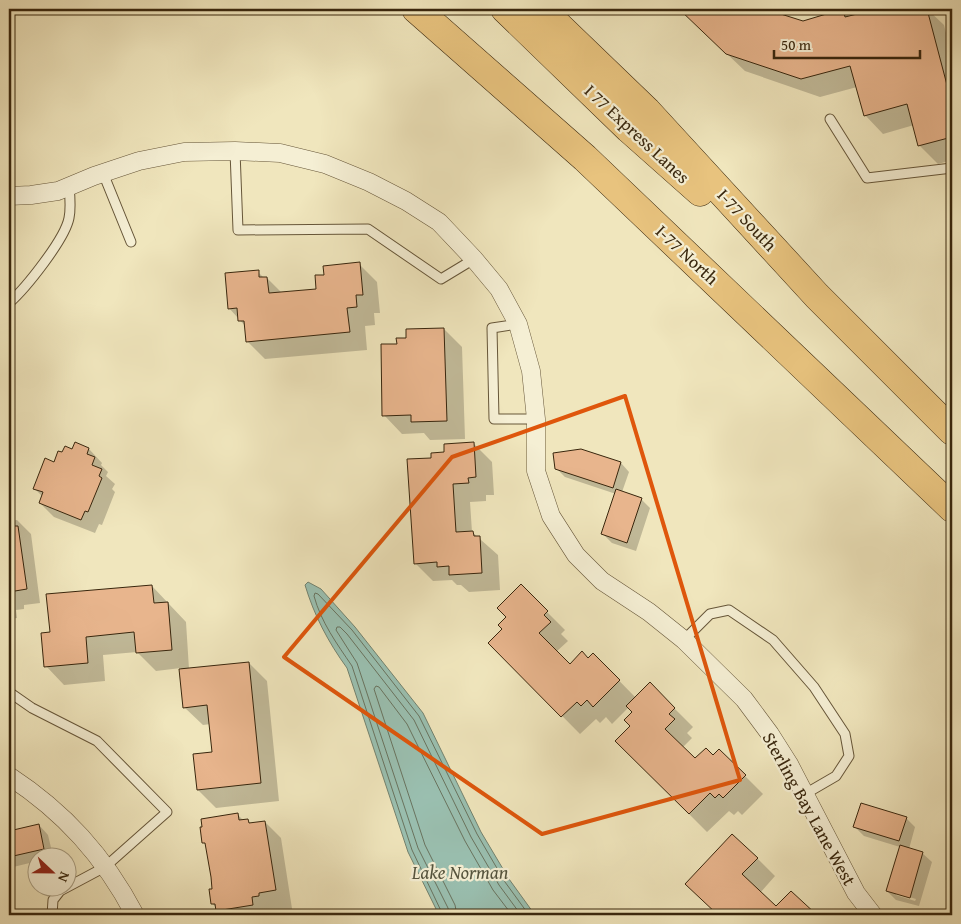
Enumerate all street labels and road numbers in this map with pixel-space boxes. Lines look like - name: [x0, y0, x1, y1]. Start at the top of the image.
- street label: I 77 Express Lanes: [579, 78, 696, 190]
- street label: I-77 South: [711, 182, 784, 257]
- street label: I-77 North: [650, 218, 725, 291]
- street label: Sterling Bay Lane West: [756, 727, 863, 891]

